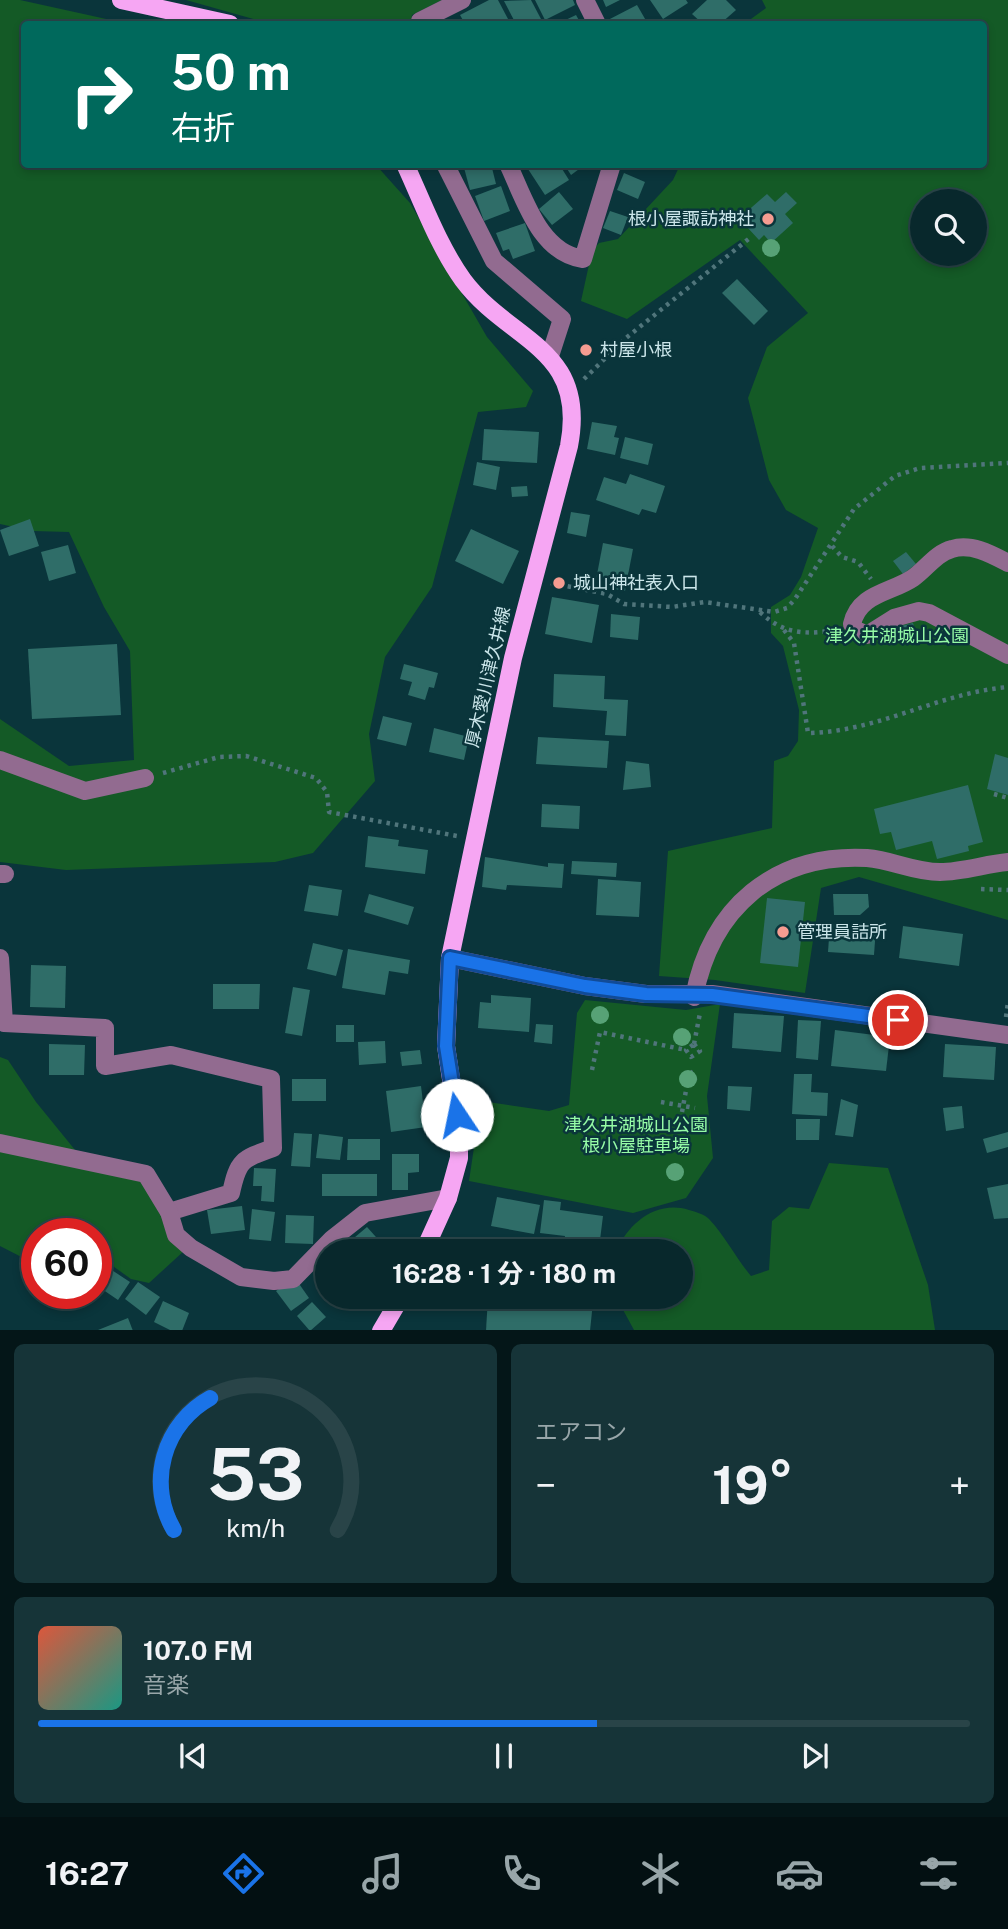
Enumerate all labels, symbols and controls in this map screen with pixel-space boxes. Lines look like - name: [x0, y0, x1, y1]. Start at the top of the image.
- text: 50 m: [171, 43, 291, 101]
- icon: right: [56, 49, 147, 140]
- text: 右折: [171, 109, 235, 146]
- map controls: [910, 189, 987, 266]
- button: search: [910, 189, 987, 266]
- place label: 根小屋諏訪神社: [628, 208, 754, 229]
- marker: 根小屋諏訪神社: [760, 211, 776, 227]
- place label: 村屋小根: [600, 339, 672, 360]
- marker: 村屋小根: [578, 342, 594, 358]
- place label: 城山神社表入口: [573, 572, 699, 593]
- marker: 城山神社表入口: [551, 575, 567, 591]
- street label: 厚木愛川津久井線: [461, 604, 514, 749]
- park label: 津久井湖城山公園: [825, 625, 969, 646]
- place label: 管理員詰所: [797, 921, 887, 942]
- marker: 管理員詰所: [775, 924, 791, 940]
- pin: [868, 990, 928, 1050]
- icon: arrive: [879, 1001, 917, 1039]
- position arrow: [420, 1078, 494, 1152]
- park label: 津久井湖城山公園 根小屋駐車場: [564, 1114, 708, 1156]
- speed limit sign: 60: [21, 1218, 112, 1309]
- text: 16:28 · 1 分 · 180 m: [392, 1258, 616, 1289]
- text: エアコン: [535, 1418, 627, 1445]
- text: 53: [207, 1431, 304, 1516]
- text: 19°: [712, 1455, 793, 1516]
- text: −: [535, 1463, 556, 1508]
- text: +: [949, 1463, 970, 1508]
- text: km/h: [226, 1512, 285, 1542]
- text: 107.0 FM: [143, 1635, 253, 1666]
- text: 音楽: [143, 1671, 189, 1698]
- icon: previous: [174, 1737, 212, 1775]
- icon: pause: [485, 1737, 523, 1775]
- icon: next: [796, 1737, 834, 1775]
- icon: directions: [219, 1849, 268, 1898]
- icon: music: [358, 1849, 407, 1898]
- icon: phone: [497, 1849, 546, 1898]
- icon: climate: [636, 1849, 685, 1898]
- icon: car: [775, 1849, 824, 1898]
- icon: filters: [914, 1849, 963, 1898]
- text: 16:27: [45, 1855, 129, 1892]

